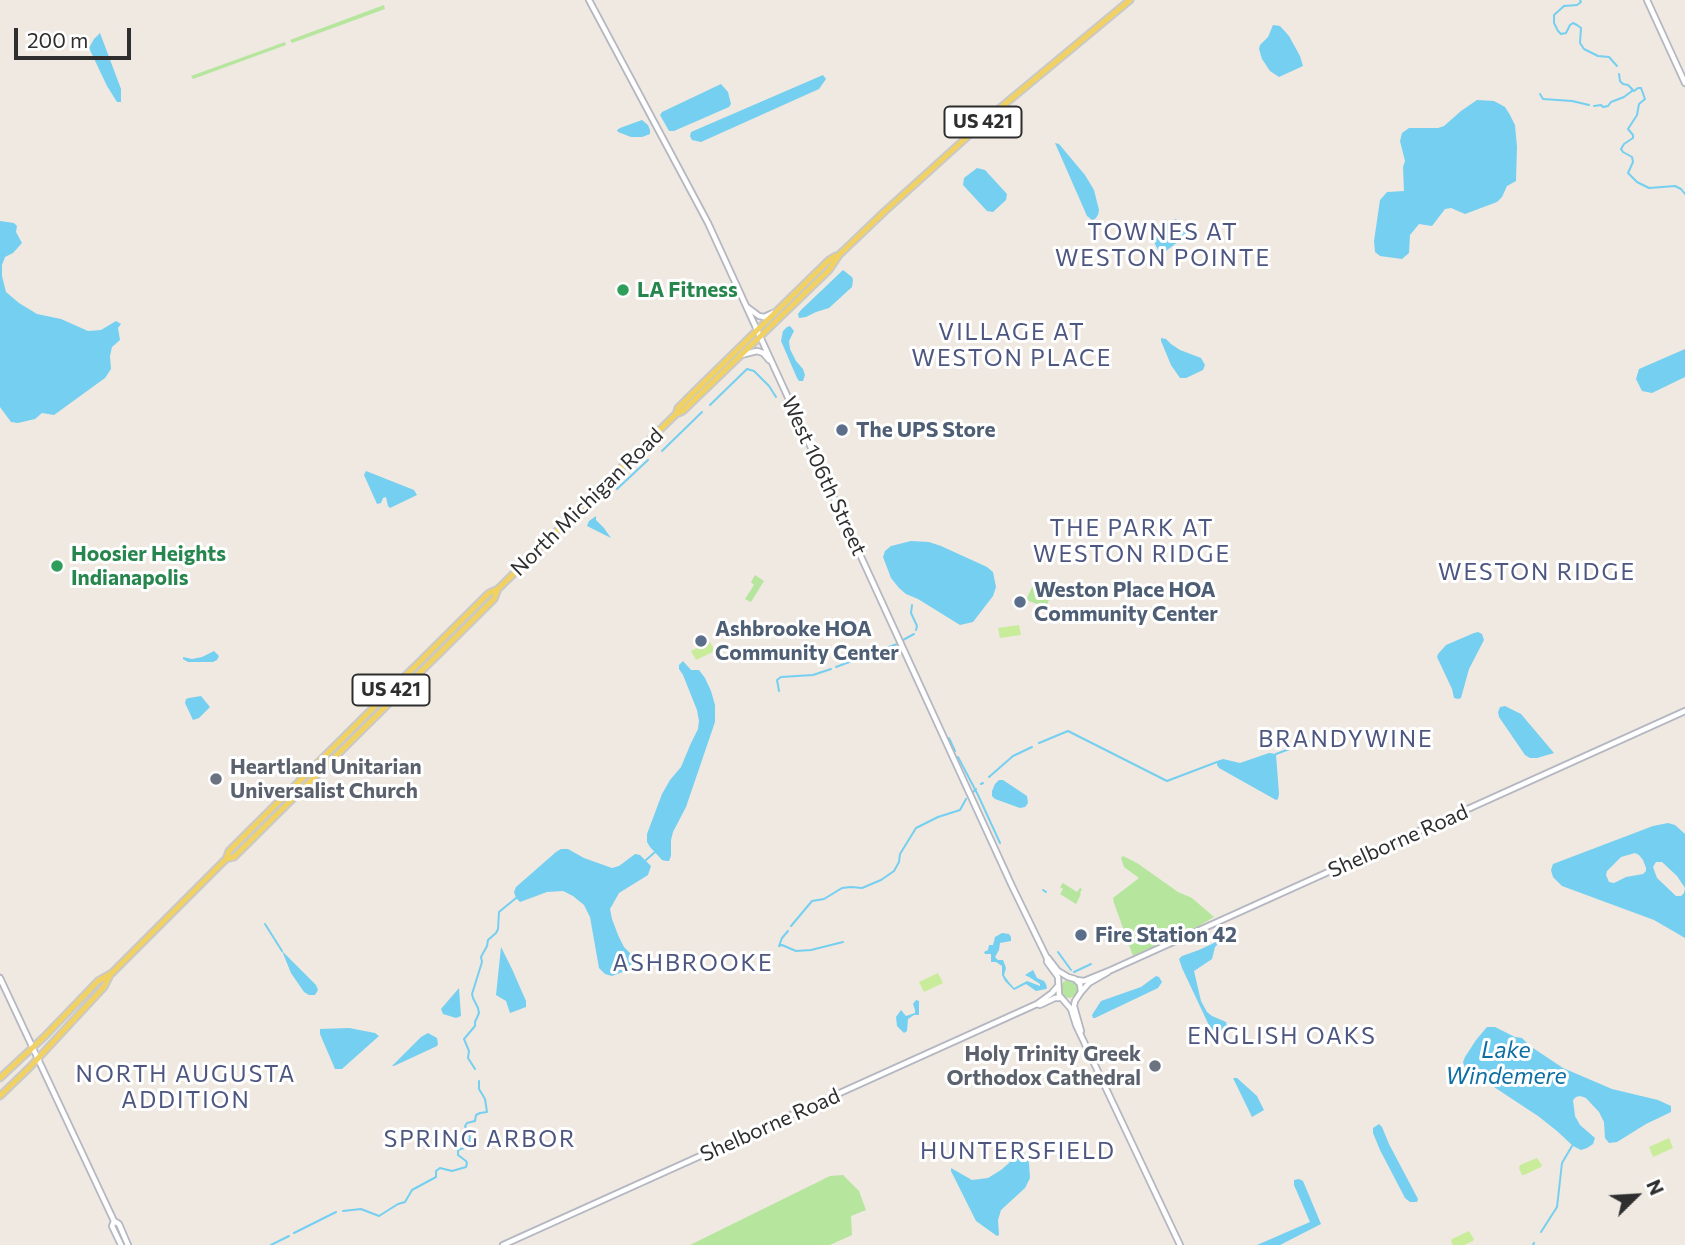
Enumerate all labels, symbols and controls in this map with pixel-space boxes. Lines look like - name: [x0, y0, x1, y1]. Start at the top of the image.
- scale bar: [18, 14, 135, 58]
- text: 200 m: [27, 27, 88, 52]
- road number: US 421: [944, 106, 1021, 138]
- district label: TOWNES AT WESTON POINTE: [1057, 218, 1269, 272]
- place label: LA Fitness: [637, 277, 738, 303]
- marker: LA Fitness: [615, 282, 631, 298]
- district label: VILLAGE AT WESTON PLACE: [913, 318, 1111, 372]
- street label: West 106th Street: [776, 392, 872, 560]
- place label: The UPS Store: [856, 417, 995, 443]
- marker: The UPS Store: [834, 422, 850, 438]
- street label: North Michigan Road: [506, 423, 668, 581]
- district label: THE PARK AT WESTON RIDGE: [1034, 514, 1230, 568]
- place label: Hoosier Heights Indianapolis: [71, 541, 226, 591]
- marker: Hoosier Heights Indianapolis: [49, 558, 65, 574]
- district label: WESTON RIDGE: [1439, 558, 1635, 586]
- place label: Weston Place HOA Community Center: [1034, 577, 1218, 627]
- marker: Weston Place HOA Community Center: [1012, 594, 1028, 610]
- place label: Ashbrooke HOA Community Center: [715, 616, 899, 666]
- marker: Ashbrooke HOA Community Center: [693, 633, 709, 649]
- road number: US 421: [352, 674, 430, 706]
- district label: BRANDYWINE: [1260, 725, 1432, 753]
- place label: Heartland Unitarian Universalist Church: [230, 754, 422, 804]
- marker: Heartland Unitarian Universalist Church: [208, 771, 224, 787]
- street label: Shelborne Road: [1324, 799, 1472, 883]
- place label: Fire Station 42: [1095, 922, 1237, 948]
- marker: Fire Station 42: [1073, 927, 1089, 943]
- district label: ASHBROOKE: [614, 949, 772, 977]
- district label: ENGLISH OAKS: [1189, 1022, 1375, 1050]
- water label: Lake Windemere: [1445, 1036, 1567, 1090]
- place label: Holy Trinity Greek Orthodox Cathedral: [946, 1041, 1141, 1091]
- marker: Holy Trinity Greek Orthodox Cathedral: [1147, 1058, 1163, 1074]
- district label: NORTH AUGUSTA ADDITION: [77, 1060, 295, 1114]
- street label: Shelborne Road: [696, 1083, 844, 1167]
- district label: SPRING ARBOR: [385, 1125, 575, 1153]
- district label: HUNTERSFIELD: [921, 1137, 1115, 1165]
- north arrow: [1601, 1161, 1671, 1231]
- text: N: [1642, 1176, 1669, 1198]

